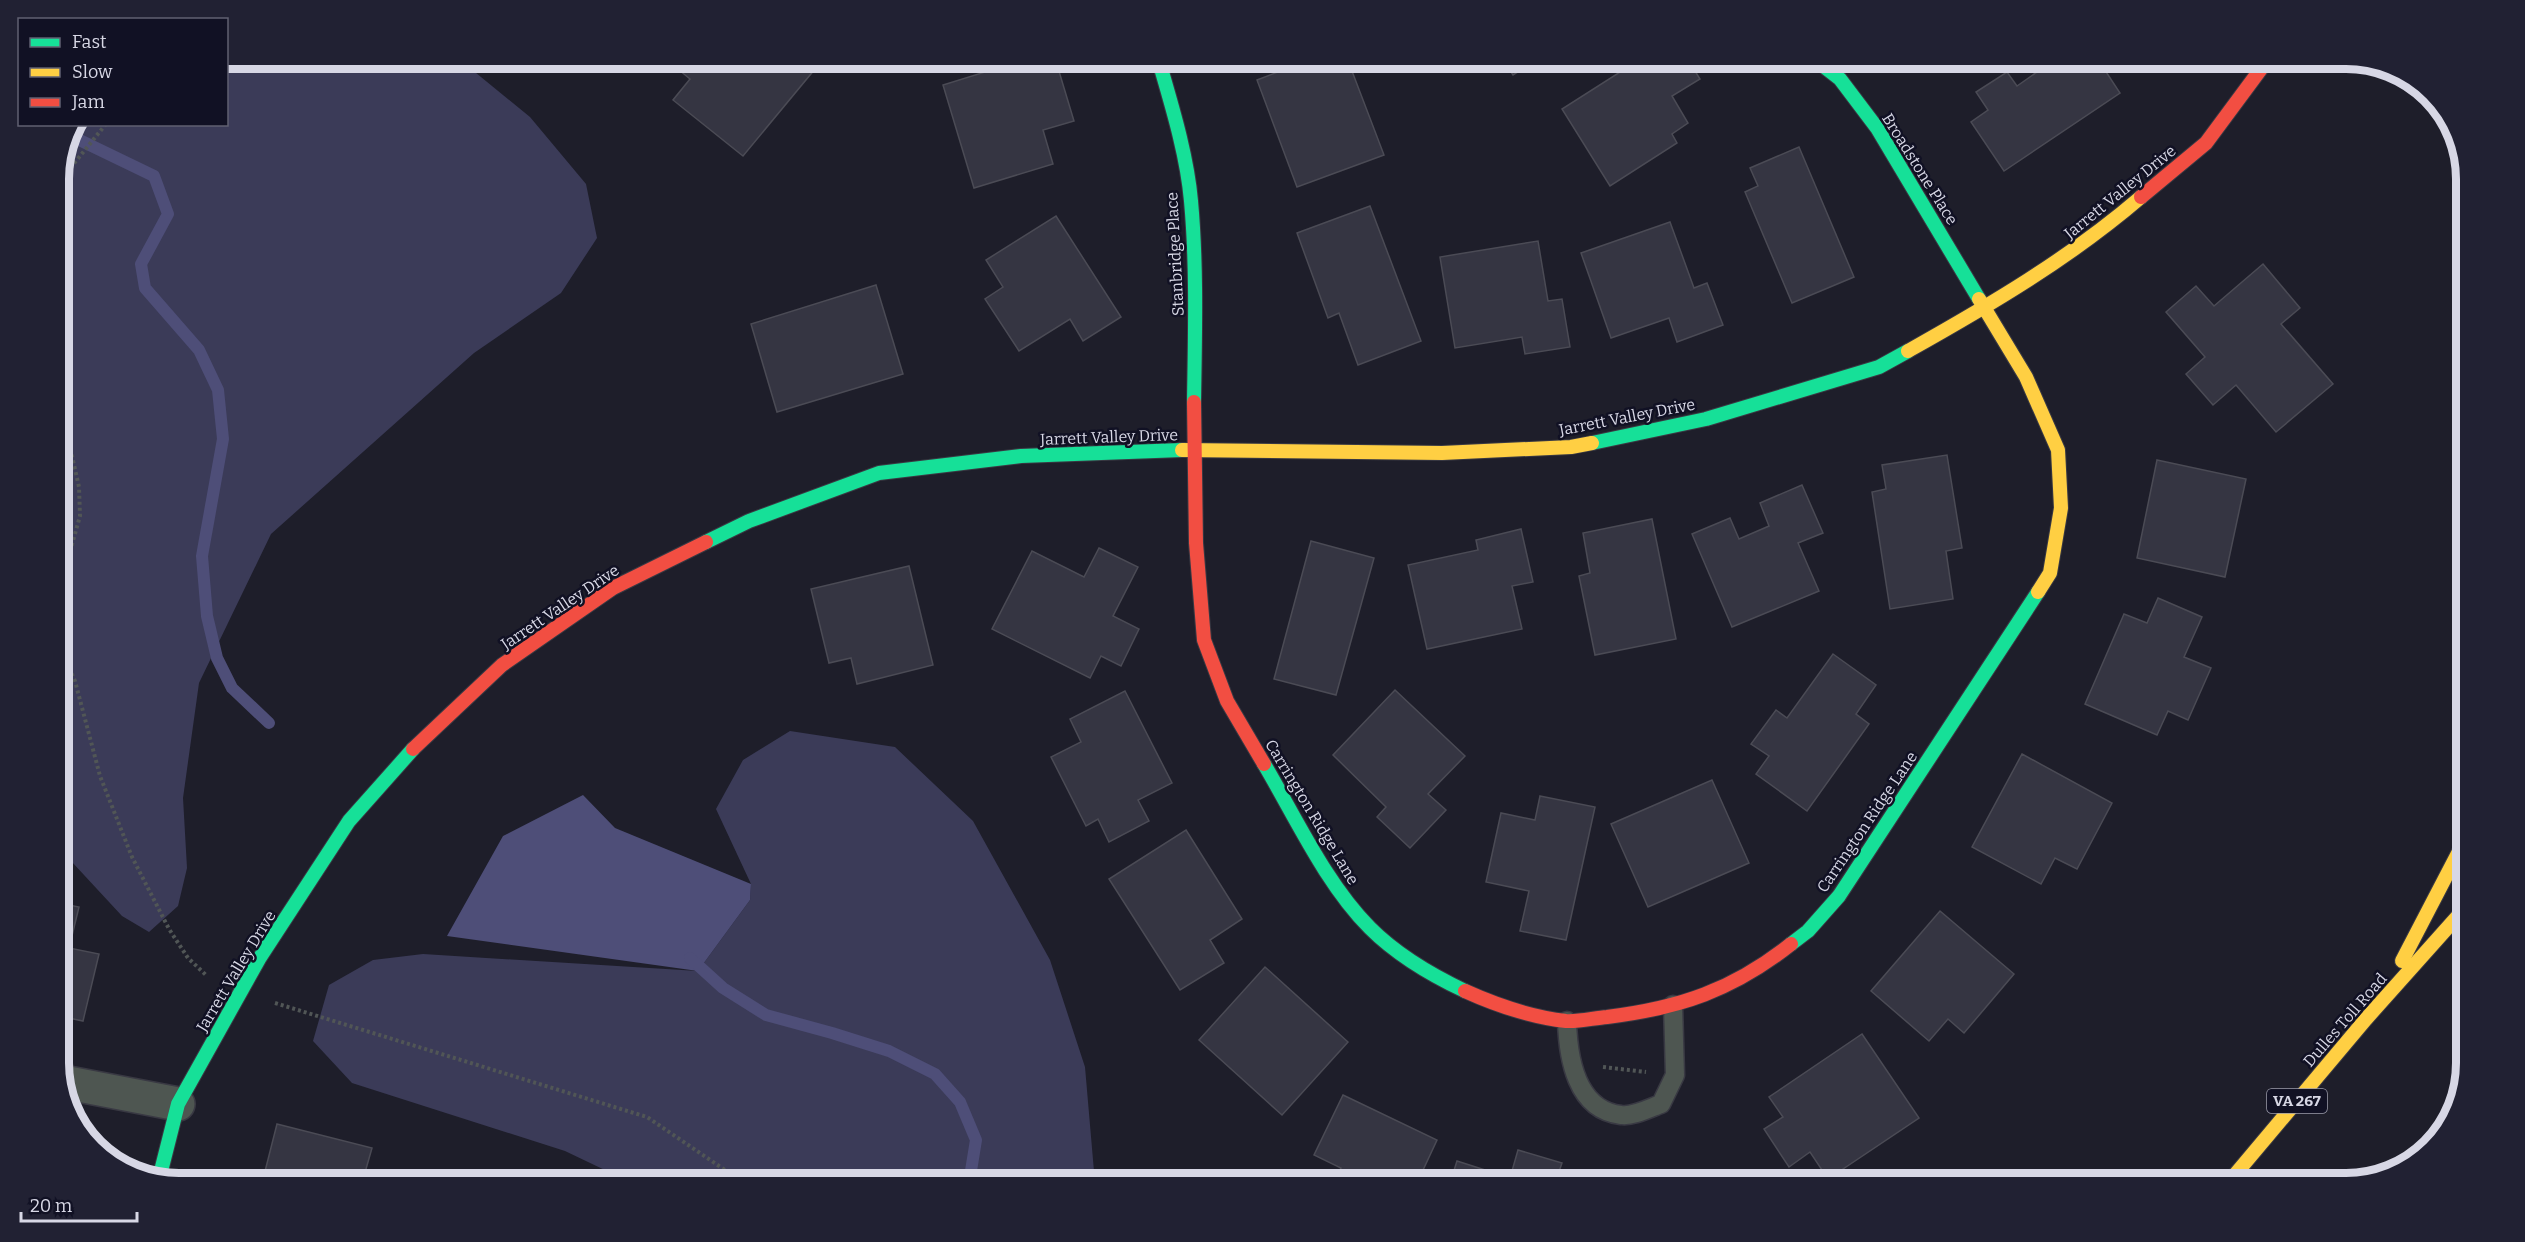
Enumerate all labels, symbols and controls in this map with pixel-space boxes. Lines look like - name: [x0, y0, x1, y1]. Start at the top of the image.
- legend: [18, 18, 228, 126]
- text: Fast: [72, 31, 107, 53]
- text: Slow: [72, 61, 113, 83]
- text: Jam: [71, 91, 105, 113]
- street label: Broadstone Place: [1878, 110, 1962, 228]
- street label: Jarrett Valley Drive: [2060, 141, 2180, 243]
- street label: Stanbridge Place: [1162, 192, 1188, 316]
- street label: Jarrett Valley Drive: [1556, 395, 1697, 440]
- street label: Jarrett Valley Drive: [1039, 425, 1178, 449]
- street label: Jarrett Valley Drive: [497, 561, 623, 654]
- street label: Carrington Ridge Lane: [1261, 736, 1363, 888]
- street label: Carrington Ridge Lane: [1813, 748, 1921, 896]
- street label: Jarrett Valley Drive: [192, 907, 280, 1036]
- street label: Dulles Toll Road: [2299, 969, 2391, 1071]
- road number: VA 267: [2267, 1089, 2327, 1113]
- scale bar: [21, 1185, 136, 1223]
- text: 20 m: [30, 1195, 72, 1217]

